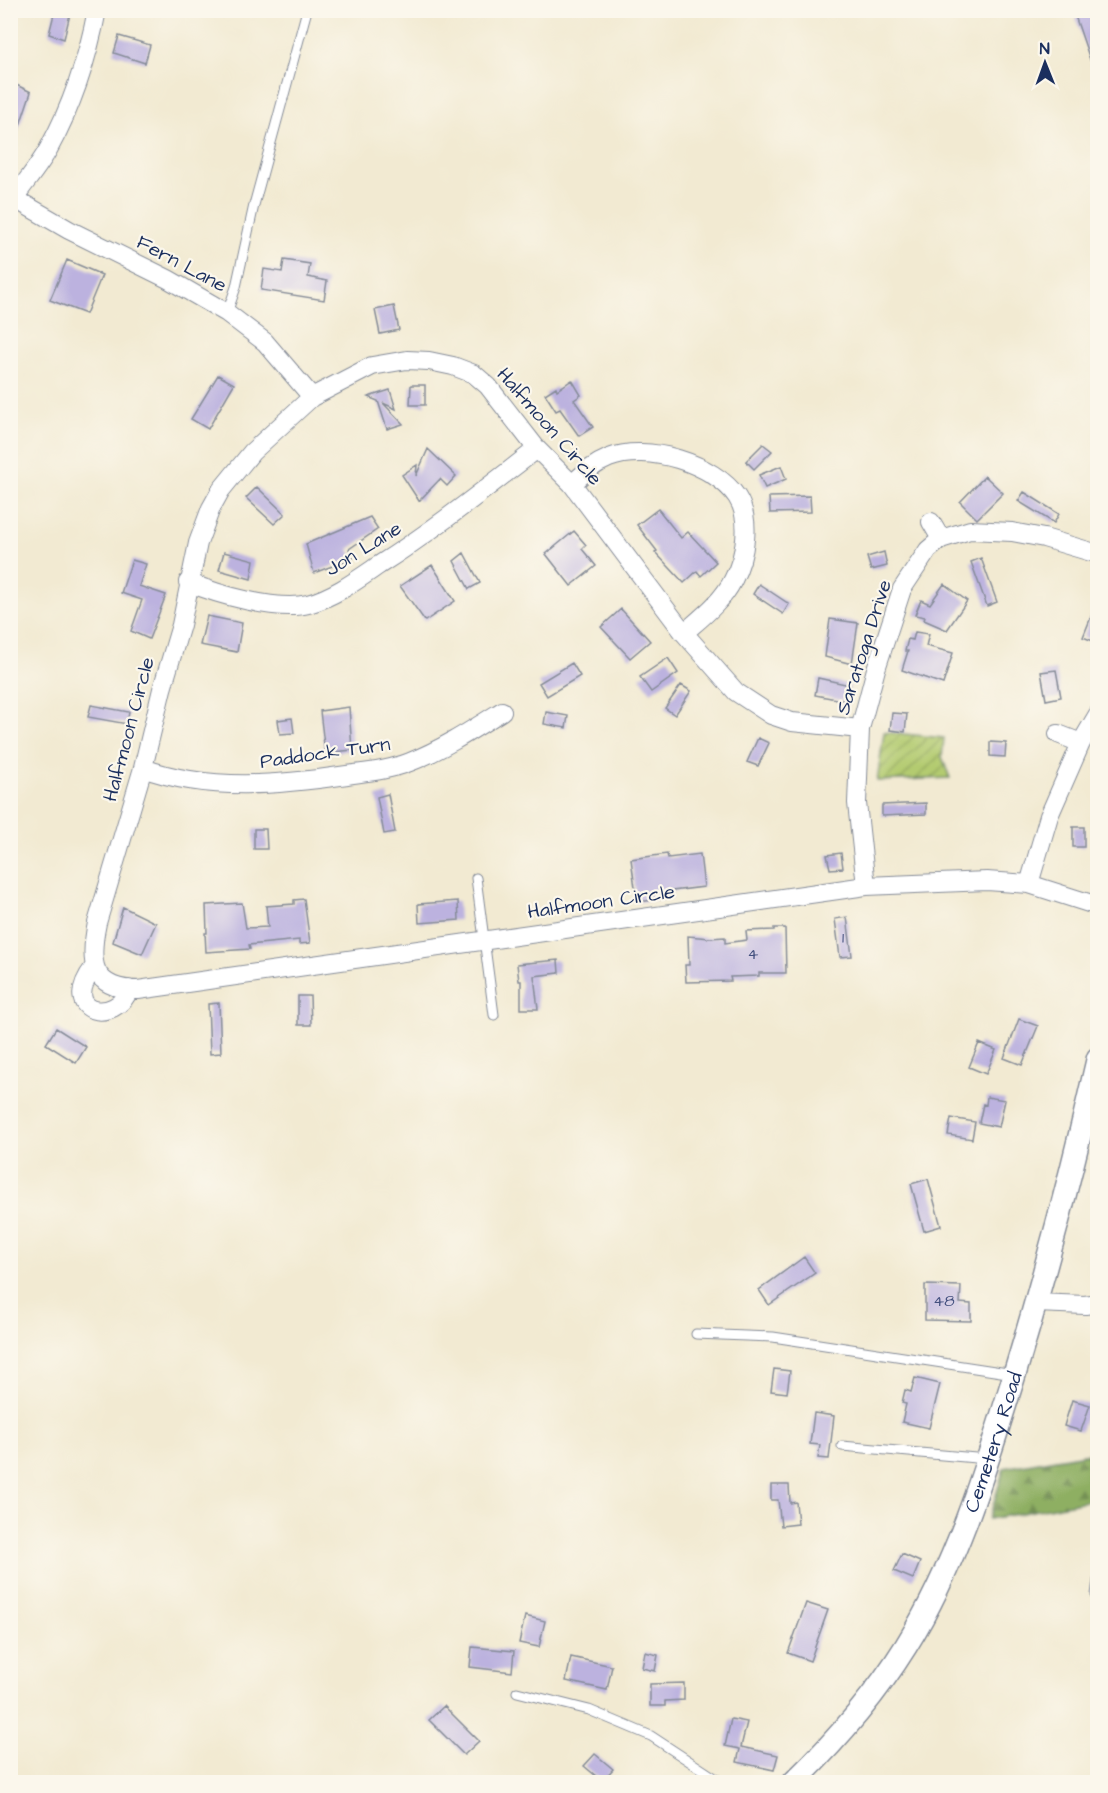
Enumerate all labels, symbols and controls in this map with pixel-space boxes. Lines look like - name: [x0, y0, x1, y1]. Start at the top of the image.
- north arrow: [1015, 33, 1075, 93]
- text: N: [1040, 38, 1050, 60]
- street label: Fern Lane: [131, 228, 232, 299]
- street label: Halfmoon Circle: [490, 362, 609, 492]
- street label: Jon Lane: [320, 514, 407, 583]
- street label: Saratoga Drive: [829, 576, 900, 719]
- street label: Halfmoon Circle: [96, 654, 162, 804]
- street label: Paddock Turn: [258, 730, 392, 776]
- street label: Halfmoon Circle: [526, 878, 677, 926]
- house number: 1: [842, 927, 844, 949]
- house number: 4: [748, 943, 759, 965]
- house number: 48: [933, 1290, 955, 1312]
- street label: Cemetery Road: [958, 1368, 1030, 1516]

